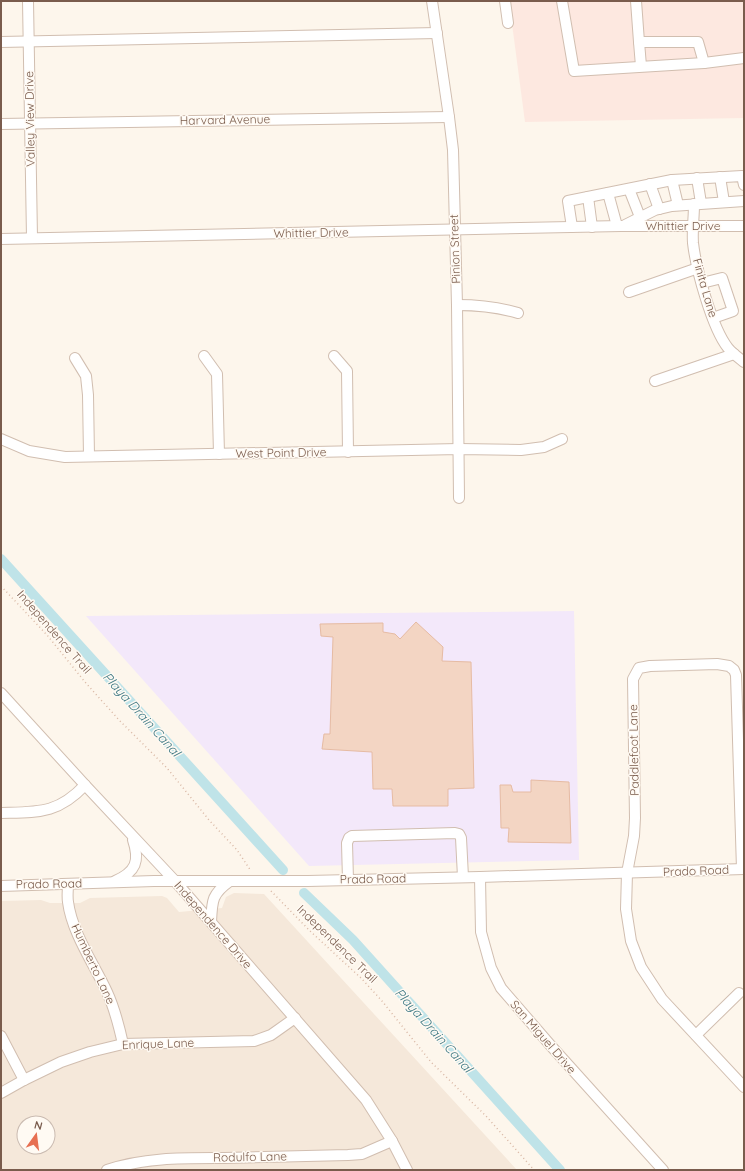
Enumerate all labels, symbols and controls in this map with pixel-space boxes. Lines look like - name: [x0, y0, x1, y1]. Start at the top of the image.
- street label: Valley View Drive: [21, 71, 38, 167]
- street label: Harvard Avenue: [180, 111, 271, 128]
- street label: Pinion Street: [446, 214, 463, 284]
- street label: Whittier Drive: [645, 218, 721, 233]
- street label: Whittier Drive: [273, 224, 349, 241]
- street label: Finita Lane: [690, 257, 721, 319]
- street label: West Point Drive: [235, 444, 327, 461]
- street label: Independence Trail: [14, 587, 95, 677]
- water label: Playa Drain Canal: [100, 668, 185, 761]
- street label: Paddlefoot Lane: [625, 704, 642, 796]
- street label: Prado Road: [663, 862, 729, 879]
- street label: Prado Road: [340, 870, 406, 887]
- street label: Prado Road: [16, 875, 82, 892]
- street label: Independence Drive: [171, 878, 256, 972]
- street label: Independence Trail: [294, 901, 381, 986]
- street label: Humberto Lane: [68, 921, 119, 1007]
- water label: Playa Drain Canal: [392, 984, 477, 1077]
- street label: San Miguel Drive: [507, 997, 580, 1077]
- street label: Enrique Lane: [122, 1035, 195, 1052]
- north arrow: [16, 1115, 56, 1155]
- text: N: [33, 1118, 44, 1133]
- street label: Rodulfo Lane: [213, 1148, 287, 1165]

